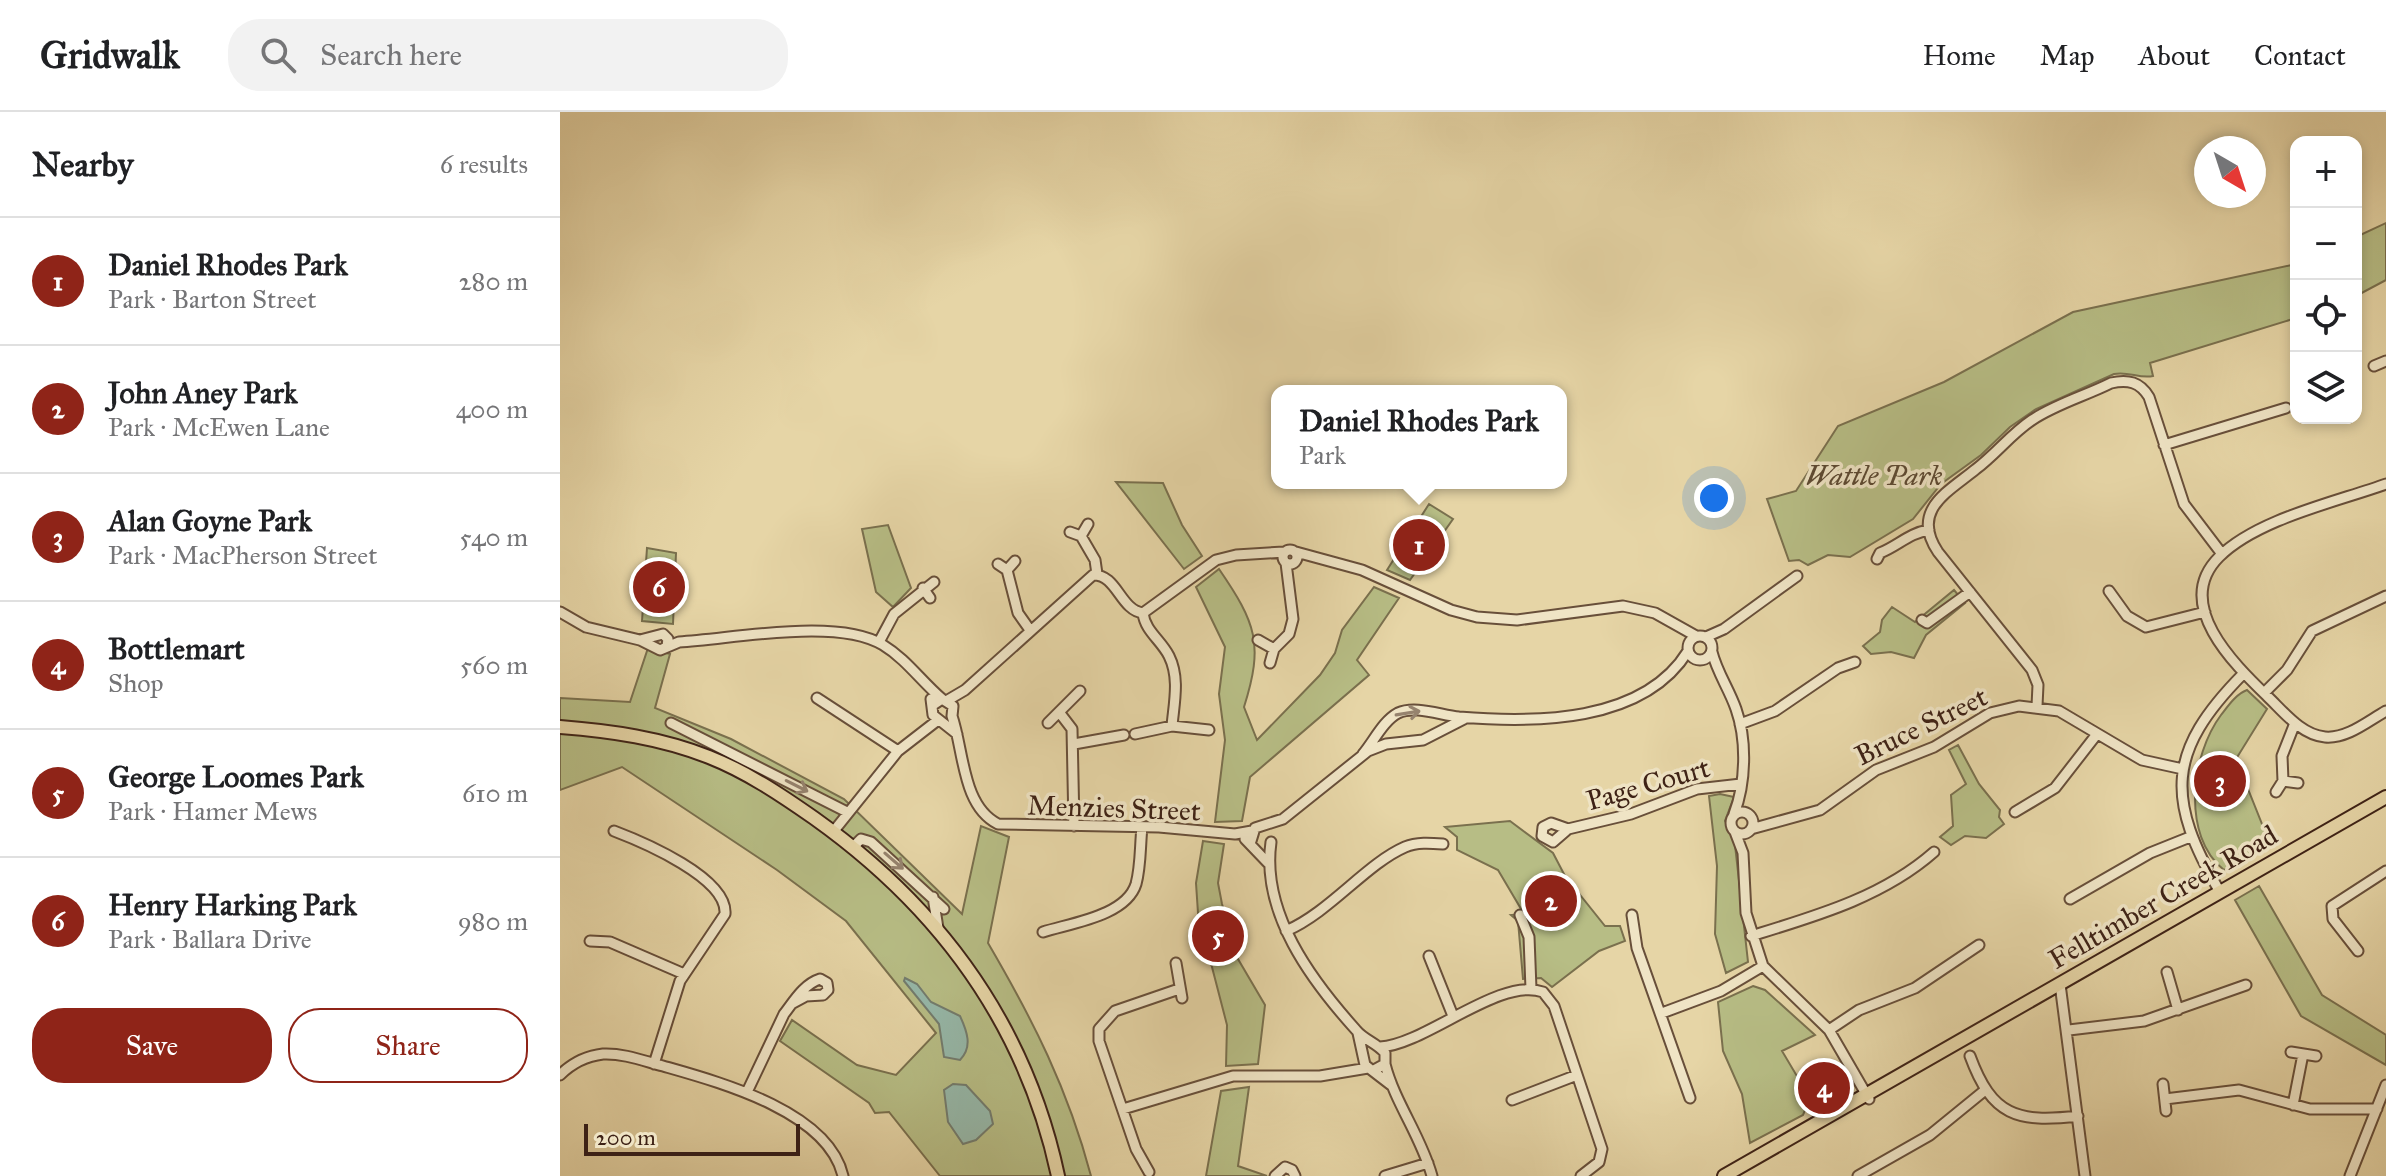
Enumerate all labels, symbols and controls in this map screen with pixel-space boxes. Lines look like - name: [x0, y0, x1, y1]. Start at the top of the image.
- search box: [228, 19, 788, 91]
- text: Gridwalk: [40, 32, 180, 78]
- icon: search: [256, 33, 300, 77]
- text: Search here: [320, 37, 462, 73]
- text: Home: [1923, 38, 1996, 73]
- text: Map: [2040, 38, 2094, 73]
- text: About: [2138, 38, 2210, 73]
- text: Contact: [2254, 38, 2346, 73]
- north arrow: [2194, 136, 2266, 208]
- map controls: [2290, 136, 2362, 424]
- button: +: [2290, 136, 2362, 208]
- text: Nearby: [32, 144, 134, 185]
- text: 6 results: [440, 148, 528, 180]
- button: −: [2290, 208, 2362, 280]
- text: Daniel Rhodes Park: [108, 247, 348, 283]
- text: 1: [53, 265, 63, 297]
- text: 280 m: [459, 265, 528, 297]
- button: locate: [2290, 280, 2362, 352]
- text: Park · Barton Street: [108, 283, 317, 315]
- button: layers: [2290, 352, 2362, 424]
- text: John Aney Park: [108, 375, 298, 411]
- popup: [1271, 385, 1567, 489]
- text: 2: [52, 393, 64, 425]
- text: 400 m: [456, 393, 528, 425]
- text: Daniel Rhodes Park: [1299, 403, 1539, 439]
- text: Park · McEwen Lane: [108, 411, 330, 443]
- text: Park: [1299, 439, 1346, 471]
- park label: Wattle Park: [1806, 458, 1943, 493]
- your location: [1694, 478, 1734, 518]
- text: Alan Goyne Park: [108, 503, 312, 539]
- pin: 1: [1393, 515, 1445, 575]
- text: 3: [53, 521, 63, 553]
- text: 540 m: [460, 521, 528, 553]
- text: Park · MacPherson Street: [108, 539, 377, 571]
- pin: 6: [633, 557, 685, 617]
- text: Bottlemart: [108, 631, 245, 667]
- text: 4: [51, 649, 65, 681]
- text: 560 m: [460, 649, 528, 681]
- text: Shop: [108, 667, 164, 699]
- street label: Bruce Street: [1849, 679, 1993, 773]
- one-way arrow: [1394, 705, 1420, 720]
- street label: Page Court: [1582, 750, 1714, 818]
- pin: 3: [2194, 751, 2246, 811]
- text: George Loomes Park: [108, 759, 364, 795]
- text: 5: [52, 777, 64, 809]
- text: 610 m: [462, 777, 528, 809]
- one-way arrow: [784, 779, 808, 795]
- street label: Menzies Street: [1027, 787, 1201, 829]
- text: Park · Hamer Mews: [108, 795, 317, 827]
- street label: Felltimber Creek Road: [2042, 817, 2284, 977]
- one-way arrow: [883, 852, 903, 870]
- pin: 2: [1525, 871, 1577, 931]
- text: Henry Harking Park: [108, 887, 357, 923]
- text: 6: [51, 905, 65, 937]
- text: 980 m: [458, 905, 528, 937]
- pin: 5: [1192, 906, 1244, 966]
- text: Park · Ballara Drive: [108, 923, 312, 955]
- button: Save: [32, 1008, 272, 1083]
- button: Share: [288, 1008, 528, 1083]
- pin: 4: [1798, 1058, 1850, 1118]
- scale bar: [584, 1120, 800, 1156]
- text: 200 m: [596, 1124, 656, 1151]

